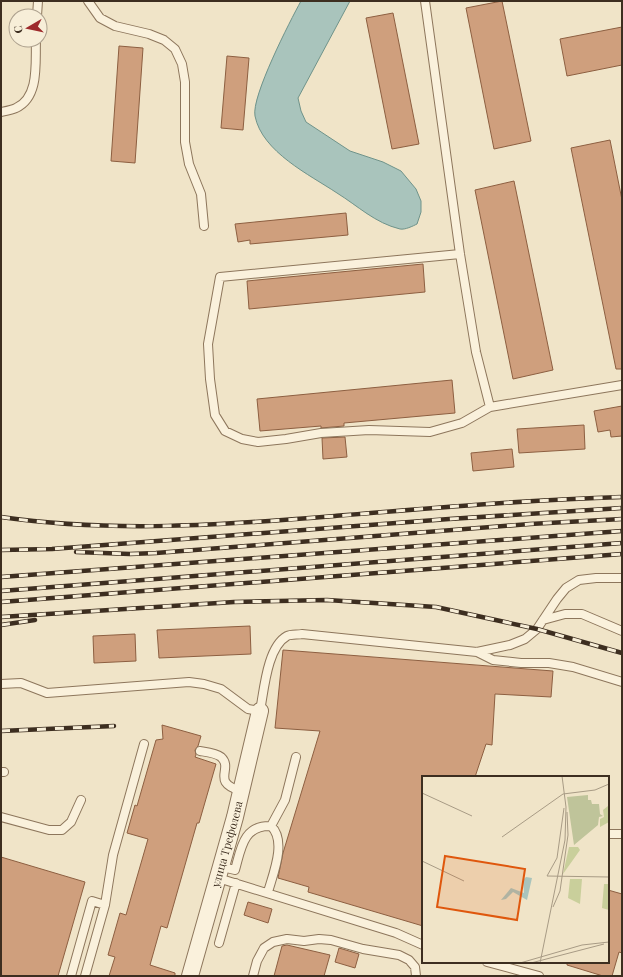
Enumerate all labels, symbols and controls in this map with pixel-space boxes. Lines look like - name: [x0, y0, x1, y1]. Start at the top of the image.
- north arrow: [8, 8, 48, 48]
- text: С: [10, 24, 26, 35]
- inset map: [422, 776, 609, 963]
- street label: улица Трефолева: [207, 799, 246, 890]

